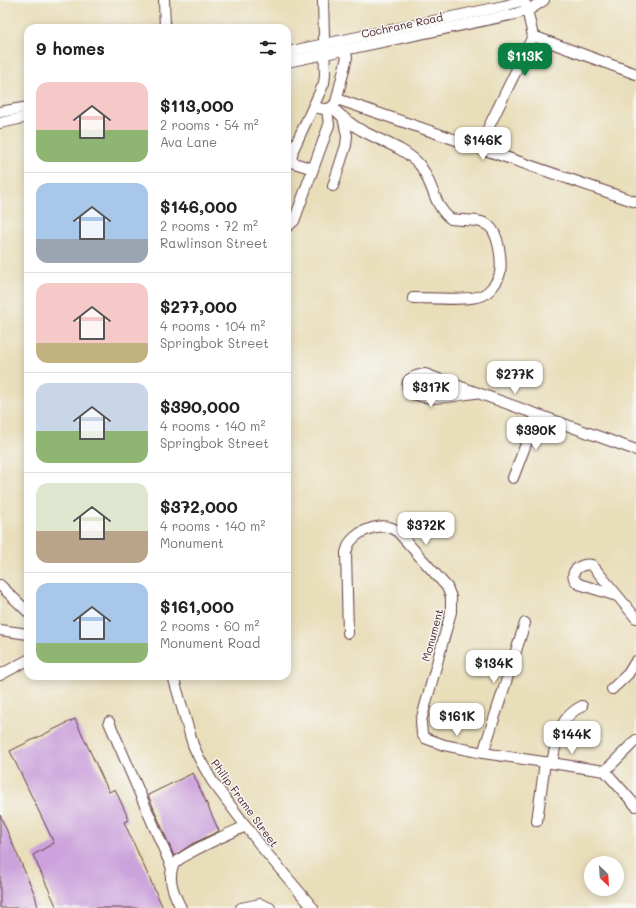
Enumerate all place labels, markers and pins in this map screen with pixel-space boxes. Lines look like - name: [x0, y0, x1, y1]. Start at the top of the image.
- pin: $113K: [497, 43, 553, 77]
- pin: $146K: [455, 127, 511, 161]
- pin: $277K: [487, 361, 543, 395]
- pin: $317K: [403, 374, 459, 408]
- pin: $390K: [508, 417, 564, 451]
- pin: $372K: [398, 512, 454, 546]
- pin: $134K: [466, 650, 522, 684]
- pin: $161K: [429, 703, 485, 737]
- pin: $144K: [544, 721, 600, 755]

